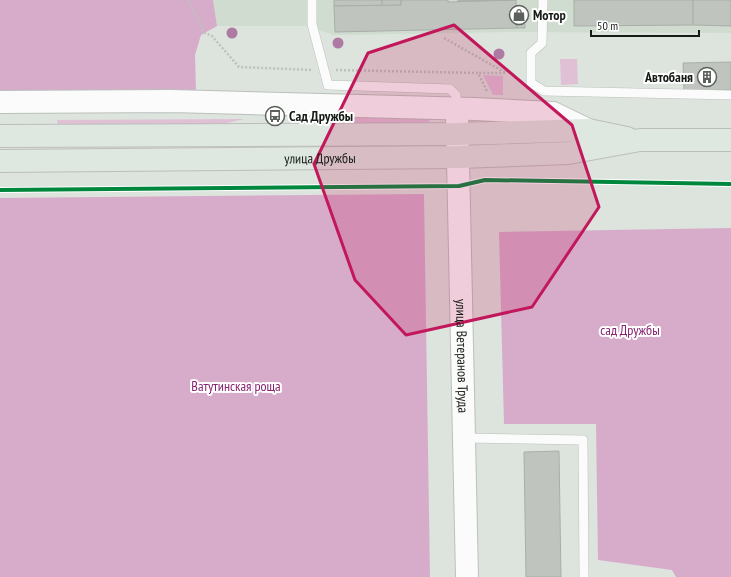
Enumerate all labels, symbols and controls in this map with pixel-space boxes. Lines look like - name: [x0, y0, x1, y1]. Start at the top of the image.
- shop icon: Мотор: [508, 4, 530, 26]
- place label: Мотор: [533, 6, 566, 24]
- scale bar: [591, 12, 699, 38]
- text: 50 m: [597, 18, 618, 33]
- building icon: Автобаня: [696, 66, 718, 88]
- place label: Автобаня: [644, 68, 693, 86]
- bus stop icon: Сад Дружбы: [264, 105, 286, 127]
- place label: Сад Дружбы: [289, 107, 353, 125]
- street label: улица Дружбы: [284, 149, 356, 168]
- street label: улица Ветеранов Труда: [452, 299, 472, 413]
- park label: сад Дружбы: [600, 321, 660, 339]
- park label: Ватутинская роща: [191, 377, 281, 395]

